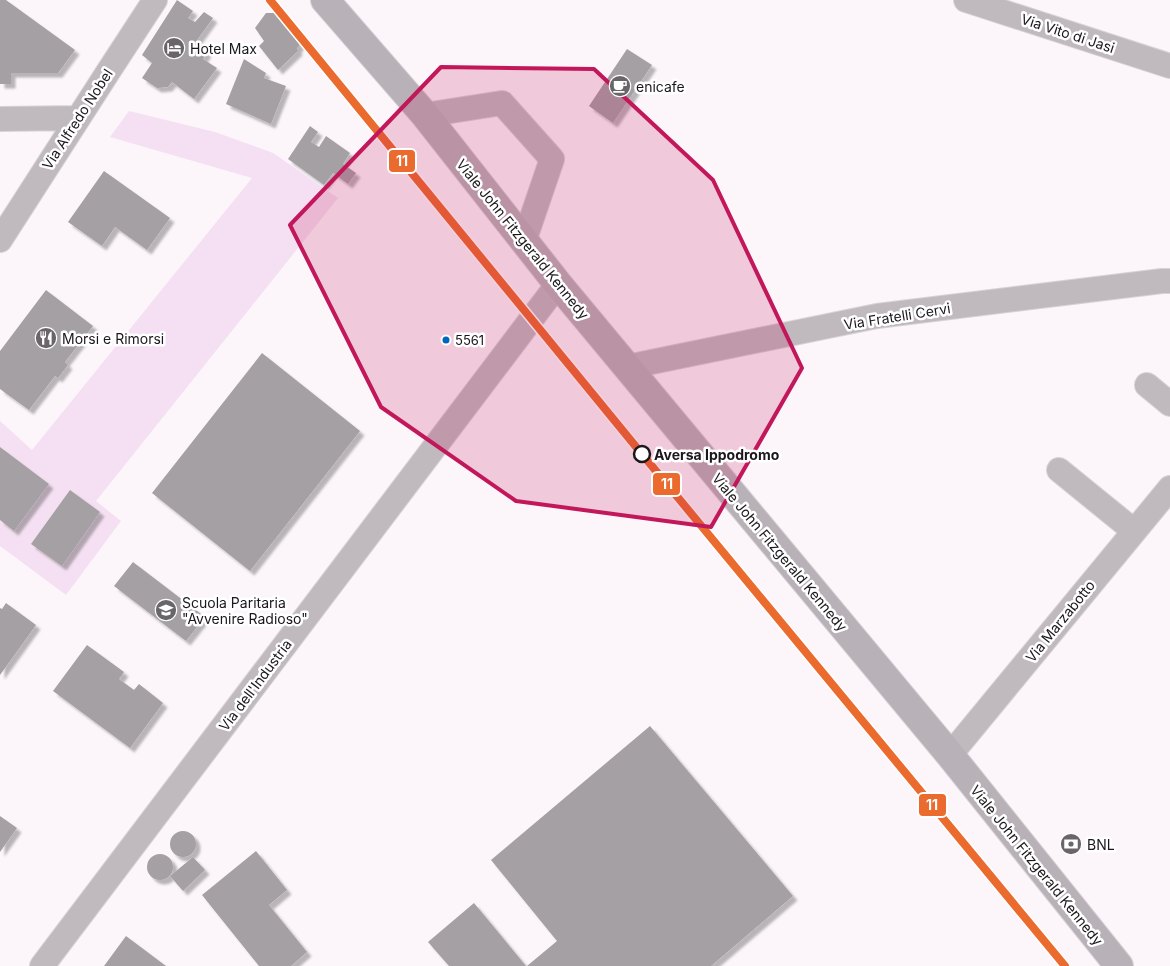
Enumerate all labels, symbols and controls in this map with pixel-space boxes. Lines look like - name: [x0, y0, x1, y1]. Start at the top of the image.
- street label: Via Vito di Jasi: [1019, 10, 1117, 56]
- hotel icon: Hotel Max: [162, 36, 186, 60]
- place label: Hotel Max: [190, 40, 257, 57]
- street label: Via Alfredo Nobel: [38, 66, 116, 172]
- cafe icon: enicafe: [608, 74, 632, 98]
- place label: enicafe: [636, 78, 685, 95]
- line badge: 11: [388, 149, 416, 173]
- text: 11: [396, 152, 408, 169]
- street label: Viale John Fitzgerald Kennedy: [453, 156, 593, 323]
- street label: Via Fratelli Cervi: [842, 299, 952, 333]
- restaurant icon: Morsi e Rimorsi: [34, 326, 58, 350]
- place label: Morsi e Rimorsi: [62, 330, 164, 347]
- place label: 5561: [455, 332, 484, 348]
- marker: 5561: [441, 335, 451, 345]
- marker: Aversa Ippodromo: [633, 445, 651, 463]
- place label: Aversa Ippodromo: [654, 446, 780, 463]
- street label: Viale John Fitzgerald Kennedy: [709, 470, 851, 635]
- line badge: 11: [652, 472, 681, 496]
- text: 11: [661, 475, 673, 492]
- street label: Via Marzabotto: [1022, 577, 1098, 665]
- place label: Scuola Paritaria "Avvenire Radioso": [182, 594, 308, 627]
- school or university icon: Scuola Paritaria "Avvenire Radioso": [154, 598, 178, 622]
- street label: Via dell'Industria: [215, 636, 295, 734]
- street label: Viale John Fitzgerald Kennedy: [967, 782, 1107, 949]
- line badge: 11: [918, 793, 947, 817]
- text: 11: [926, 796, 938, 813]
- bank icon: BNL: [1059, 832, 1083, 856]
- place label: BNL: [1087, 836, 1115, 853]

